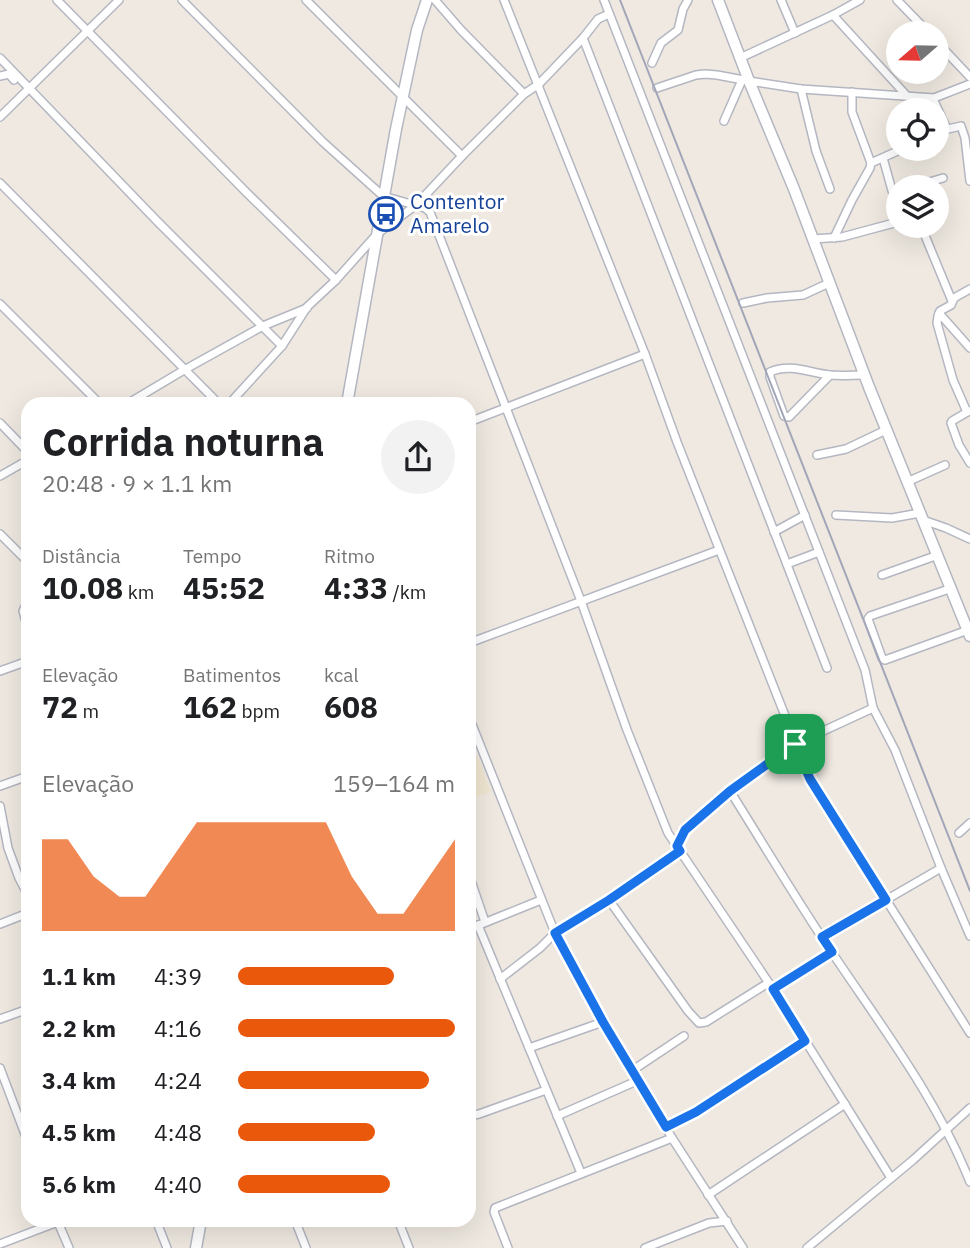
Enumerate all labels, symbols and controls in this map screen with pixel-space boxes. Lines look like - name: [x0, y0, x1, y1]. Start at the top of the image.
- north arrow: [886, 21, 948, 84]
- map controls: [886, 21, 949, 238]
- button: locate: [886, 98, 949, 161]
- button: layers: [886, 175, 949, 238]
- place label: Contentor Amarelo: [410, 187, 505, 239]
- bus stop icon: Contentor Amarelo: [367, 195, 405, 233]
- text: Corrida noturna: [42, 417, 324, 466]
- button: share: [381, 420, 455, 494]
- text: 20:48 · 9 × 1.1 km: [42, 468, 232, 498]
- text: Distância: [42, 544, 121, 568]
- text: Tempo: [183, 544, 241, 568]
- text: Ritmo: [324, 544, 375, 568]
- text: 10.08: [42, 568, 123, 607]
- text: 45:52: [183, 568, 265, 607]
- text: 4:33: [324, 568, 388, 607]
- text: km: [123, 580, 154, 604]
- text: /km: [388, 580, 426, 604]
- text: Elevação: [42, 663, 118, 687]
- text: Batimentos: [183, 663, 281, 687]
- text: kcal: [324, 663, 359, 687]
- text: 72: [42, 687, 78, 726]
- text: 162: [183, 687, 237, 726]
- text: 608: [324, 687, 378, 726]
- text: m: [78, 699, 99, 723]
- text: bpm: [237, 699, 280, 723]
- pin: [765, 714, 825, 774]
- icon: arrive: [776, 725, 814, 763]
- text: Elevação: [42, 768, 134, 798]
- text: 159–164 m: [333, 768, 455, 798]
- text: 1.1 km: [42, 961, 116, 991]
- text: 4:39: [154, 961, 202, 991]
- text: 2.2 km: [42, 1013, 116, 1043]
- text: 4:16: [154, 1013, 202, 1043]
- text: 3.4 km: [42, 1065, 116, 1095]
- text: 4:24: [154, 1065, 202, 1095]
- text: 4.5 km: [42, 1117, 116, 1147]
- text: 4:48: [154, 1117, 202, 1147]
- text: 5.6 km: [42, 1169, 116, 1199]
- text: 4:40: [154, 1169, 202, 1199]

